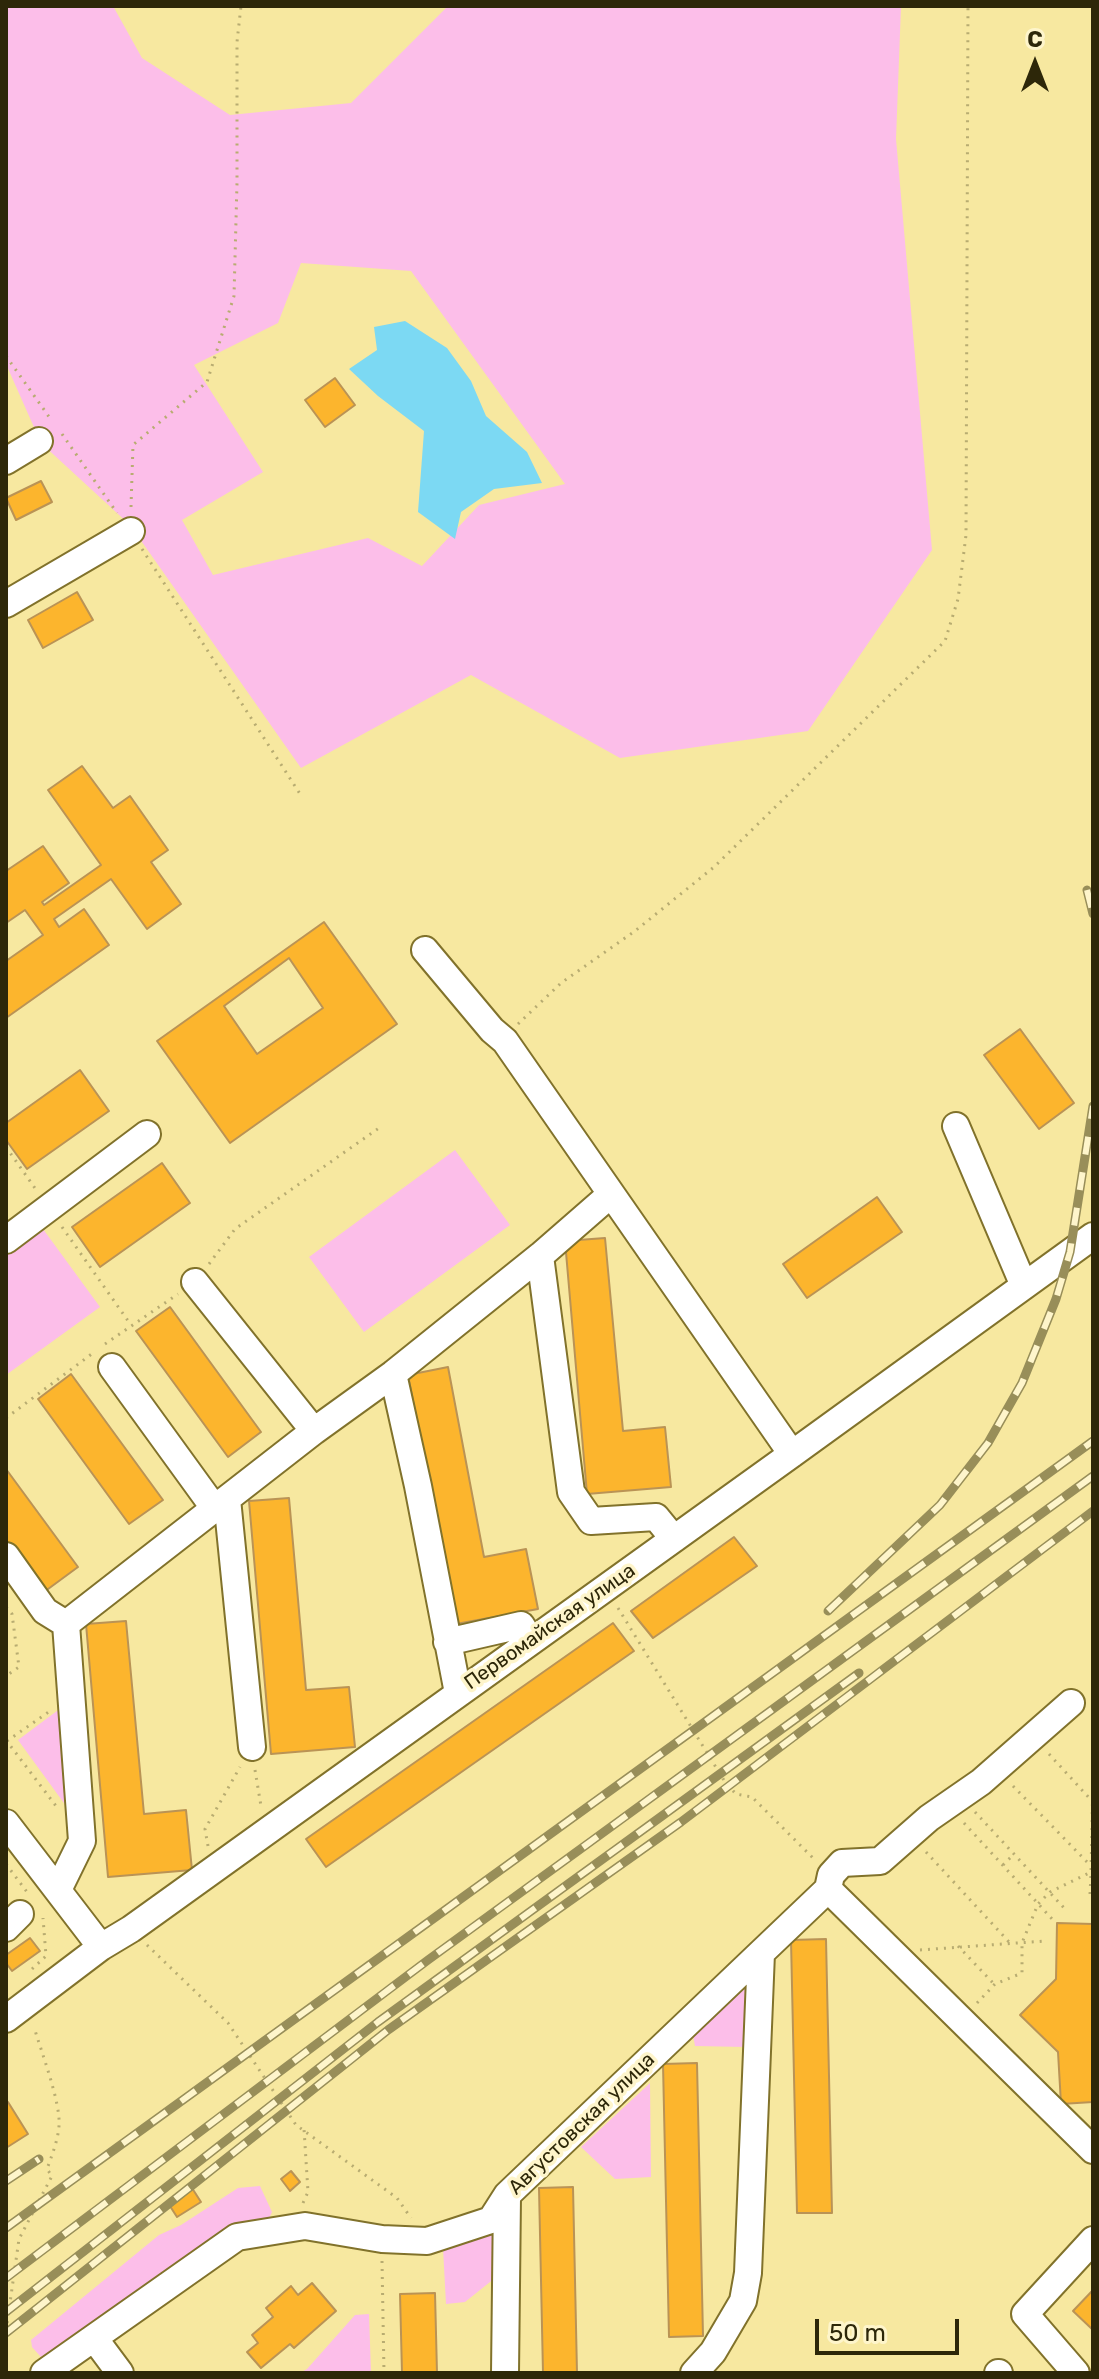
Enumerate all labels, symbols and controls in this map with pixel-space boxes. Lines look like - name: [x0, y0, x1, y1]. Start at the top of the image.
- north arrow: [995, 24, 1075, 104]
- text: С: [1027, 26, 1043, 53]
- street label: Первомайская улица: [460, 1559, 640, 1695]
- street label: Августовская улица: [504, 2048, 660, 2200]
- scale bar: [819, 2303, 963, 2353]
- text: 50 m: [829, 2319, 886, 2347]

